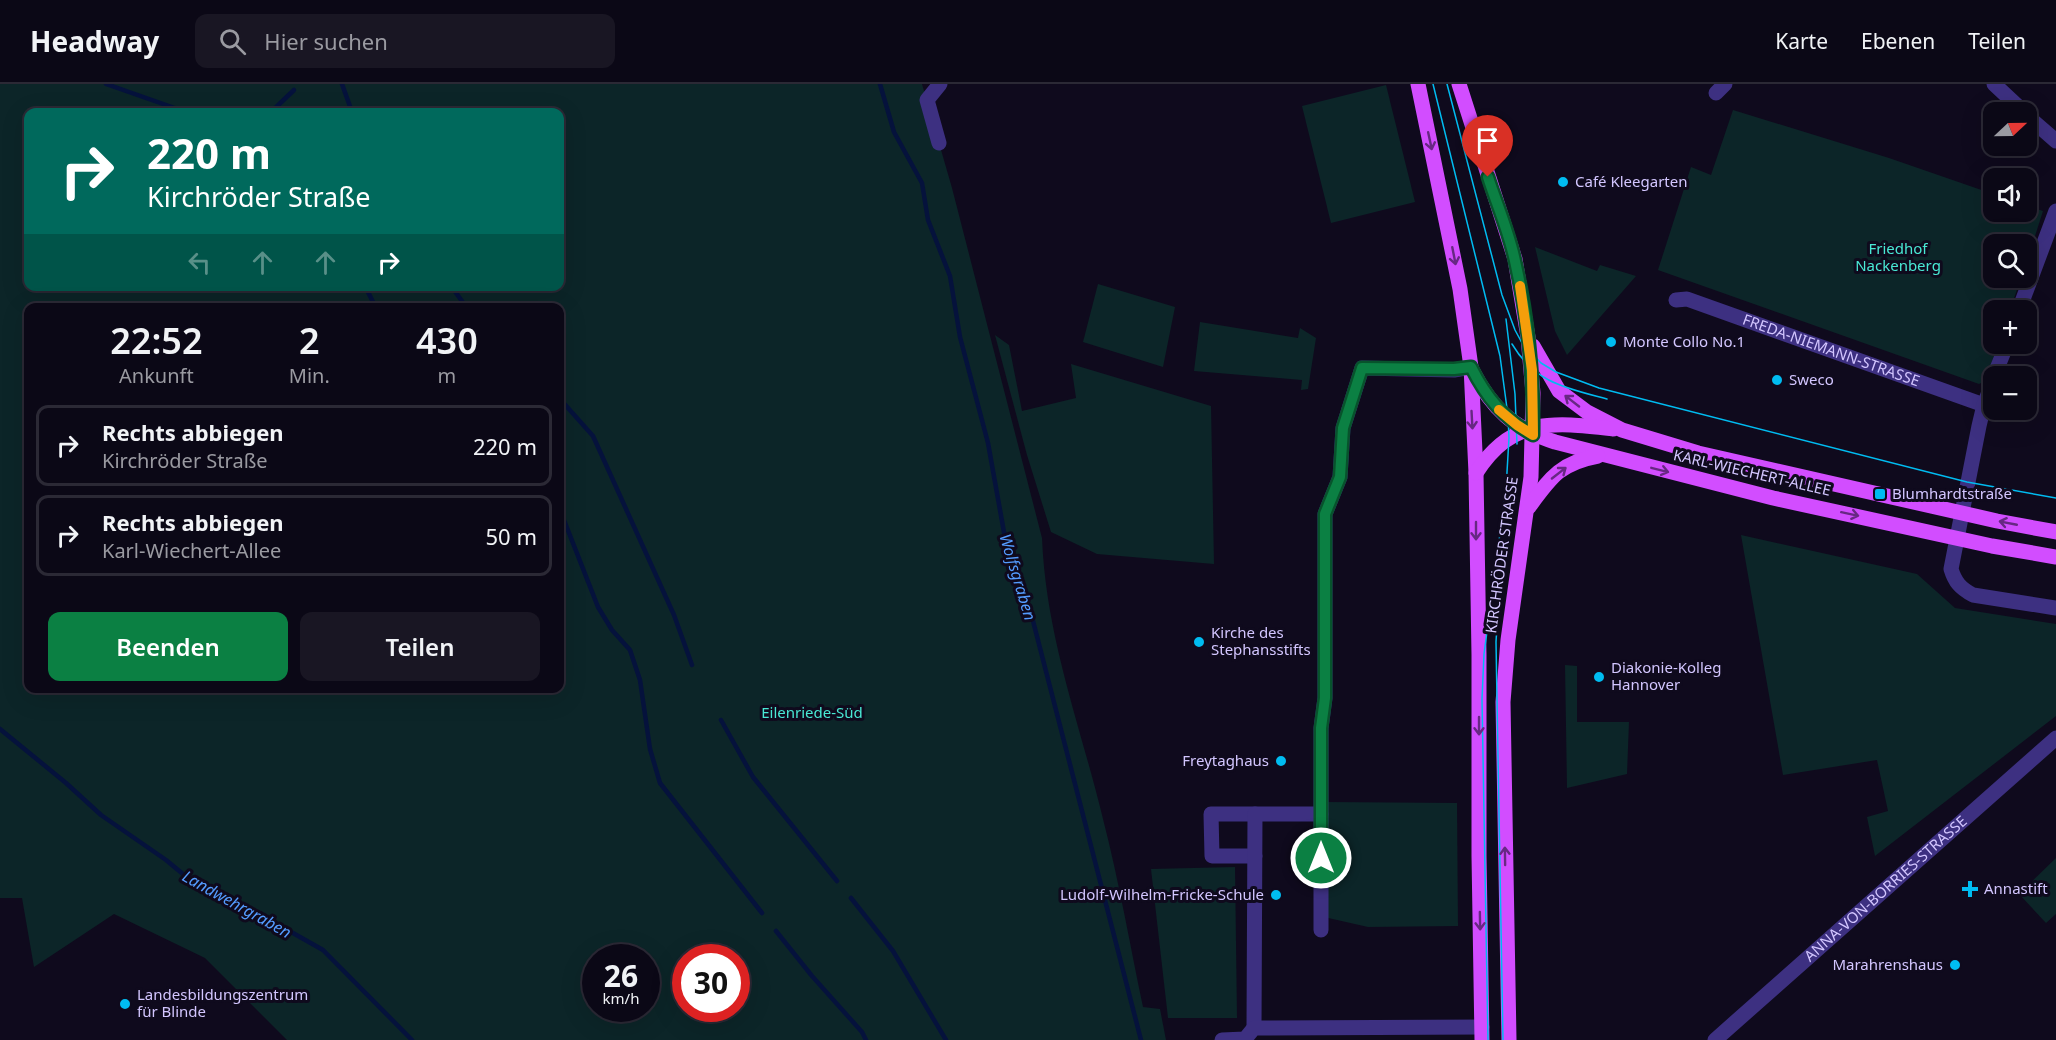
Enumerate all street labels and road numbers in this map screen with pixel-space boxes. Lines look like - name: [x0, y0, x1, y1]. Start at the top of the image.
- street label: FREDA-NIEMANN-STRASSE: [1740, 309, 1923, 390]
- street label: KARL-WIECHERT-ALLEE: [1671, 444, 1833, 500]
- street label: KIRCHRÖDER STRASSE: [1480, 475, 1522, 635]
- street label: ANNA-VON-BORRIES-STRASSE: [1800, 811, 1971, 965]

